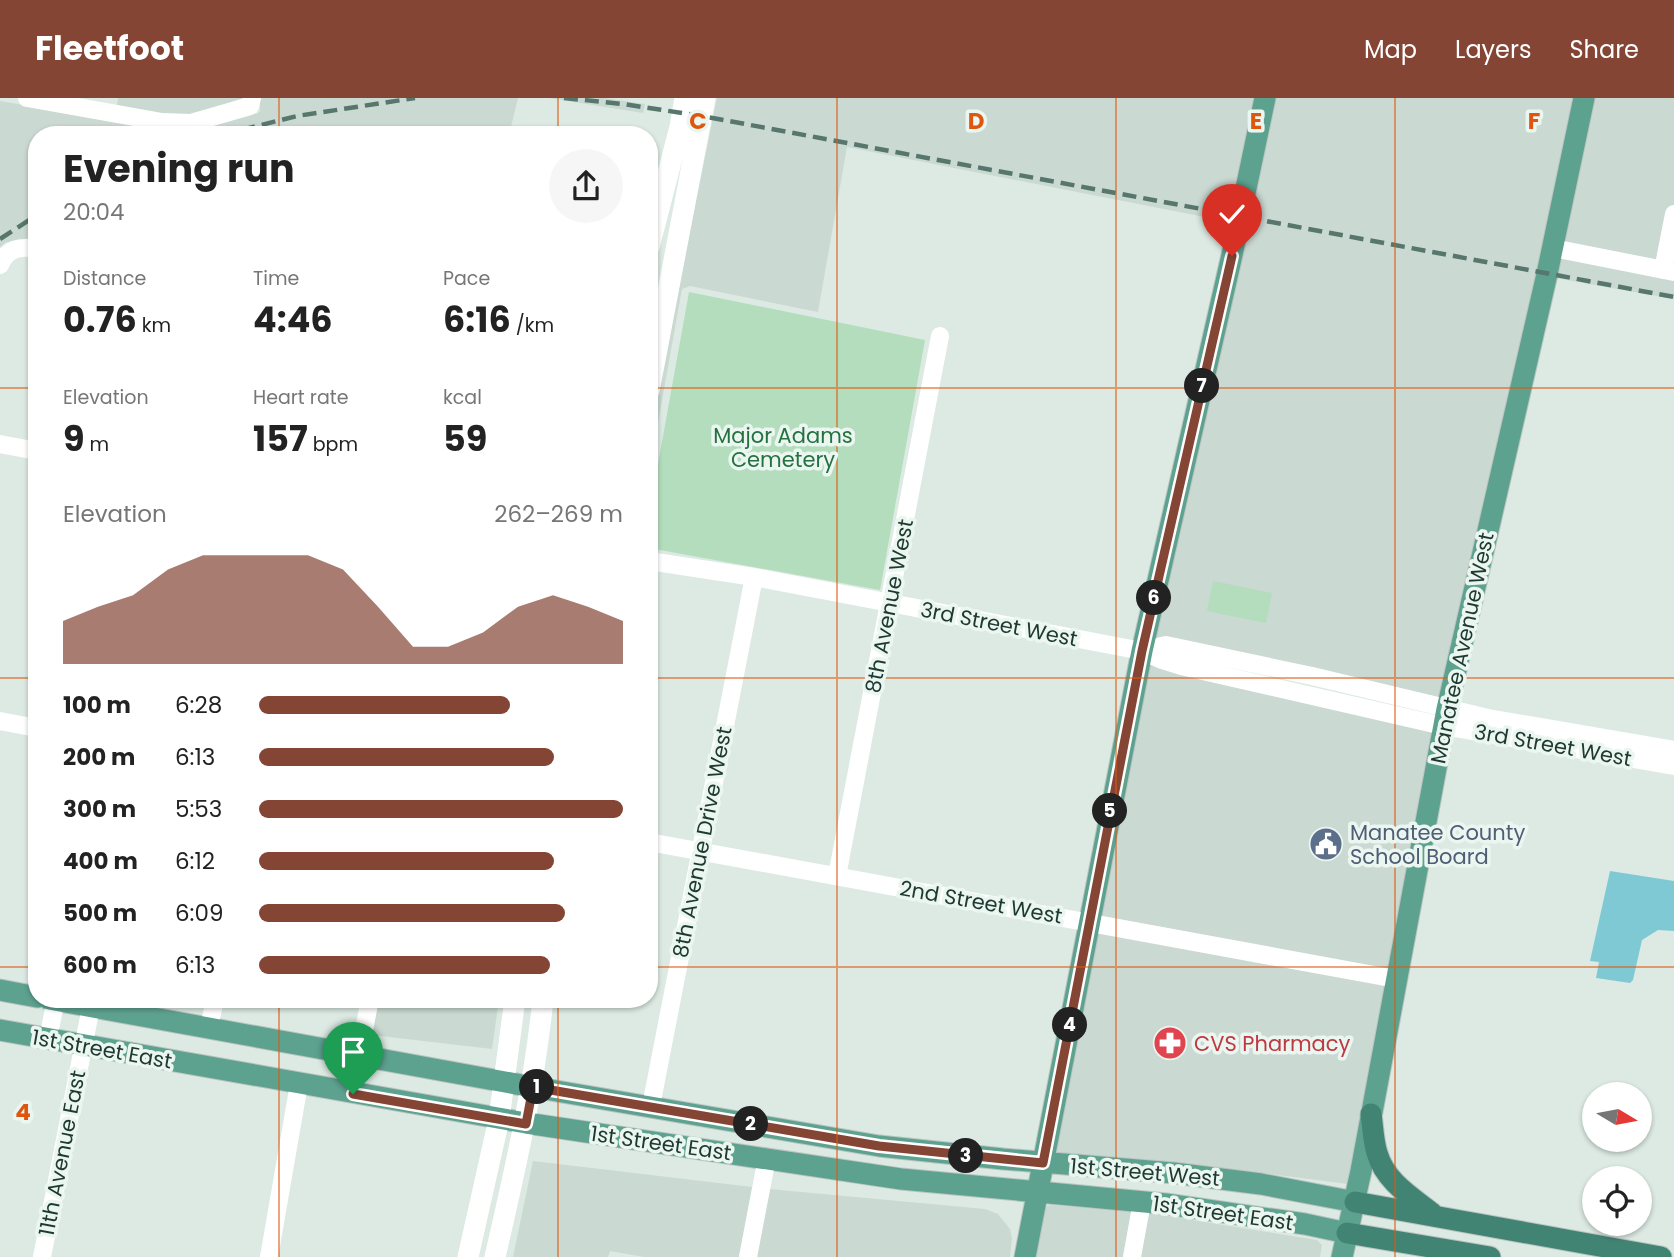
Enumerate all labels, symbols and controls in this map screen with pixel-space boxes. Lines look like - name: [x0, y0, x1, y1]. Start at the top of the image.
- text: Fleetfoot: [35, 25, 184, 72]
- text: Map: [1364, 33, 1417, 66]
- text: Layers: [1455, 33, 1531, 66]
- text: Share: [1569, 33, 1639, 66]
- text: C: [689, 105, 707, 137]
- text: D: [968, 105, 984, 137]
- text: E: [1250, 105, 1262, 137]
- text: F: [1528, 105, 1540, 137]
- text: Evening run: [63, 142, 295, 195]
- button: share: [549, 149, 623, 223]
- pin: [1202, 184, 1262, 256]
- icon: check: [1213, 195, 1251, 233]
- text: 20:04: [63, 196, 124, 228]
- text: Distance: [63, 265, 146, 292]
- text: Time: [253, 265, 299, 292]
- text: Pace: [443, 265, 490, 292]
- text: 0.76: [63, 295, 137, 344]
- text: 4:46: [253, 295, 333, 344]
- text: 6:16: [443, 295, 511, 344]
- text: km: [137, 312, 171, 339]
- text: /km: [511, 312, 554, 339]
- pin: 7: [1184, 368, 1220, 404]
- text: 7: [1196, 372, 1207, 399]
- text: Elevation: [63, 384, 149, 411]
- text: Heart rate: [253, 384, 348, 411]
- text: kcal: [443, 384, 482, 411]
- text: 9: [63, 414, 85, 463]
- text: 157: [253, 414, 308, 463]
- text: 59: [443, 414, 487, 463]
- park label: Major Adams Cemetery: [713, 421, 853, 474]
- text: m: [85, 431, 109, 458]
- text: bpm: [308, 431, 358, 458]
- text: Elevation: [63, 498, 167, 530]
- text: 262–269 m: [494, 498, 623, 530]
- street label: 8th Avenue West: [858, 517, 920, 695]
- street label: Manatee Avenue West: [1423, 530, 1501, 766]
- pin: 6: [1136, 580, 1172, 616]
- text: 6: [1147, 584, 1160, 611]
- street label: 3rd Street West: [918, 595, 1080, 653]
- text: 100 m: [63, 689, 131, 721]
- text: 6:28: [175, 689, 222, 721]
- street label: 3rd Street West: [1472, 717, 1634, 773]
- street label: 8th Avenue Drive West: [665, 724, 739, 960]
- text: 200 m: [63, 741, 135, 773]
- text: 6:13: [175, 741, 215, 773]
- text: 300 m: [63, 793, 136, 825]
- text: 5:53: [175, 793, 222, 825]
- pin: 5: [1092, 794, 1128, 828]
- text: 5: [1103, 797, 1116, 824]
- place label: Manatee County School Board: [1350, 818, 1525, 871]
- public building icon: Manatee County School Board: [1307, 825, 1345, 863]
- text: 400 m: [63, 845, 138, 877]
- text: 6:12: [175, 845, 215, 877]
- street label: 2nd Street West: [897, 873, 1065, 931]
- text: 500 m: [63, 897, 137, 929]
- text: 6:09: [175, 897, 223, 929]
- text: 600 m: [63, 949, 137, 981]
- text: 6:13: [175, 949, 215, 981]
- pin: 4: [1052, 1007, 1088, 1042]
- text: 4: [1063, 1011, 1076, 1038]
- street label: 1st Street East: [30, 1022, 174, 1076]
- pin: [323, 1022, 383, 1094]
- pharmacy icon: CVS Pharmacy: [1151, 1024, 1189, 1062]
- place label: CVS Pharmacy: [1194, 1029, 1351, 1058]
- icon: arrive: [334, 1033, 372, 1071]
- street label: 11th Avenue East: [32, 1068, 92, 1238]
- pin: 1: [520, 1070, 554, 1104]
- text: 1: [533, 1073, 540, 1100]
- north arrow: [1582, 1082, 1652, 1152]
- map controls: [1582, 1082, 1652, 1236]
- text: 4: [15, 1096, 31, 1128]
- pin: 2: [734, 1107, 768, 1142]
- text: 2: [745, 1110, 756, 1137]
- street label: 1st Street East: [589, 1119, 733, 1167]
- pin: 3: [948, 1138, 984, 1174]
- text: 3: [960, 1142, 971, 1169]
- street label: 1st Street West: [1069, 1151, 1221, 1193]
- button: locate: [1582, 1166, 1652, 1236]
- street label: 1st Street East: [1151, 1189, 1295, 1237]

